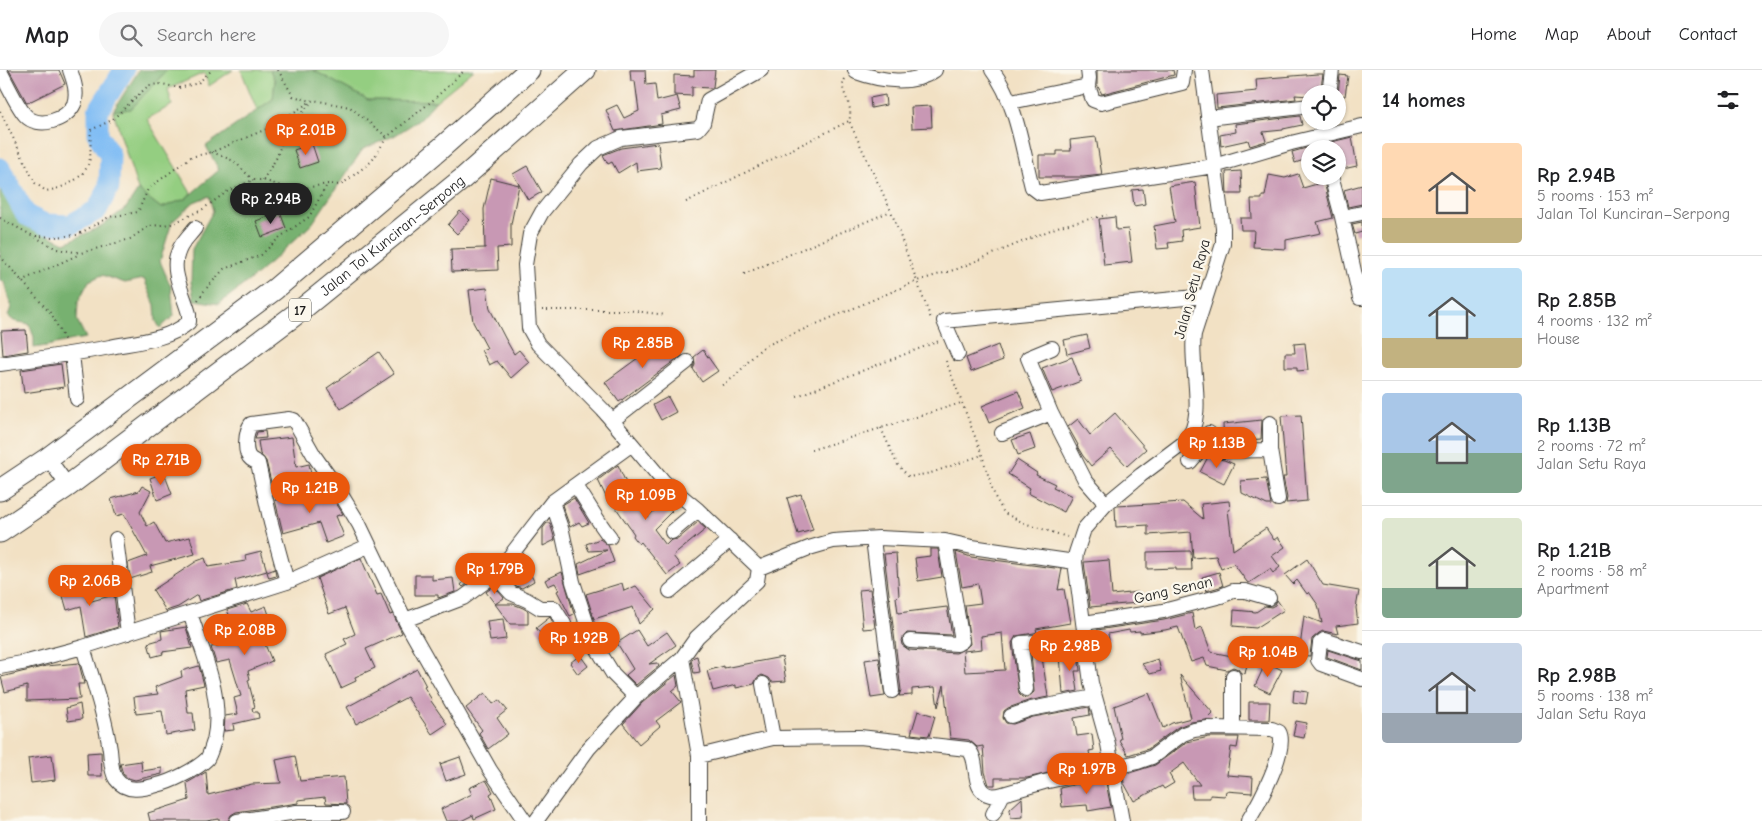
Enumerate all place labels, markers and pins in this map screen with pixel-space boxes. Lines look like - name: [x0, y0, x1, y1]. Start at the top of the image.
- pin: Rp 2.01B: [254, 114, 358, 156]
- pin: Rp 2.94B: [219, 182, 323, 225]
- pin: Rp 2.85B: [591, 326, 695, 369]
- pin: Rp 1.13B: [1165, 426, 1269, 469]
- pin: Rp 2.71B: [109, 444, 213, 486]
- pin: Rp 1.21B: [258, 472, 362, 514]
- pin: Rp 1.09B: [594, 478, 698, 521]
- pin: Rp 1.79B: [443, 552, 547, 595]
- pin: Rp 2.06B: [38, 564, 142, 607]
- pin: Rp 2.08B: [193, 614, 297, 656]
- pin: Rp 1.92B: [527, 622, 631, 664]
- pin: Rp 2.98B: [1018, 630, 1122, 672]
- pin: Rp 1.04B: [1216, 636, 1320, 678]
- pin: Rp 1.97B: [1035, 752, 1139, 795]

